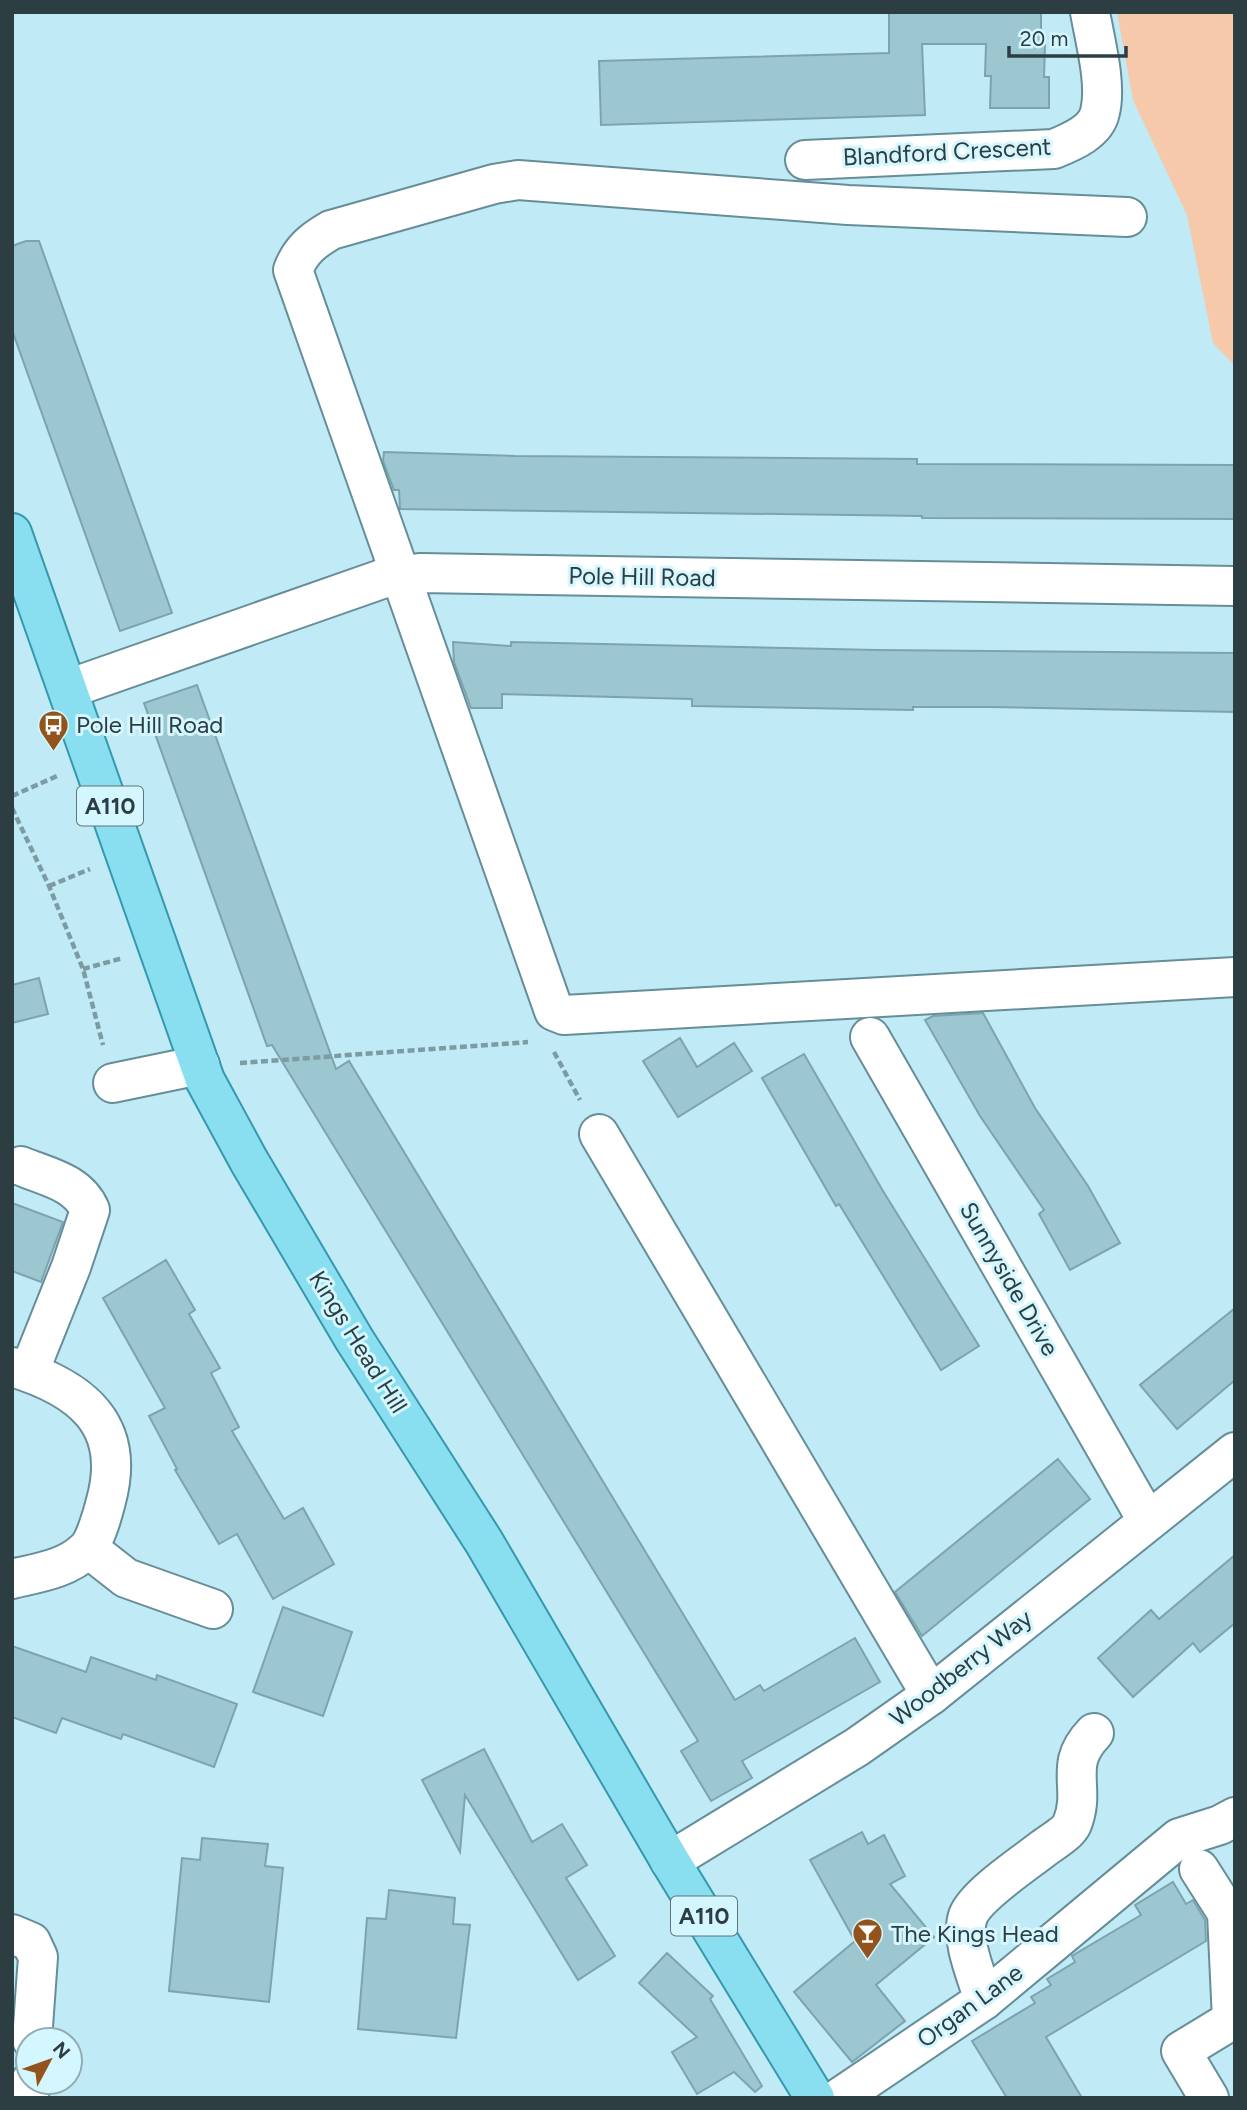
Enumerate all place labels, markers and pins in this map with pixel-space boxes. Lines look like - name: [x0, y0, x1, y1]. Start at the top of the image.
- bus stop icon: Pole Hill Road: [36, 708, 70, 752]
- place label: Pole Hill Road: [76, 710, 223, 739]
- bar icon: The Kings Head: [851, 1917, 885, 1961]
- place label: The Kings Head: [891, 1919, 1059, 1948]

